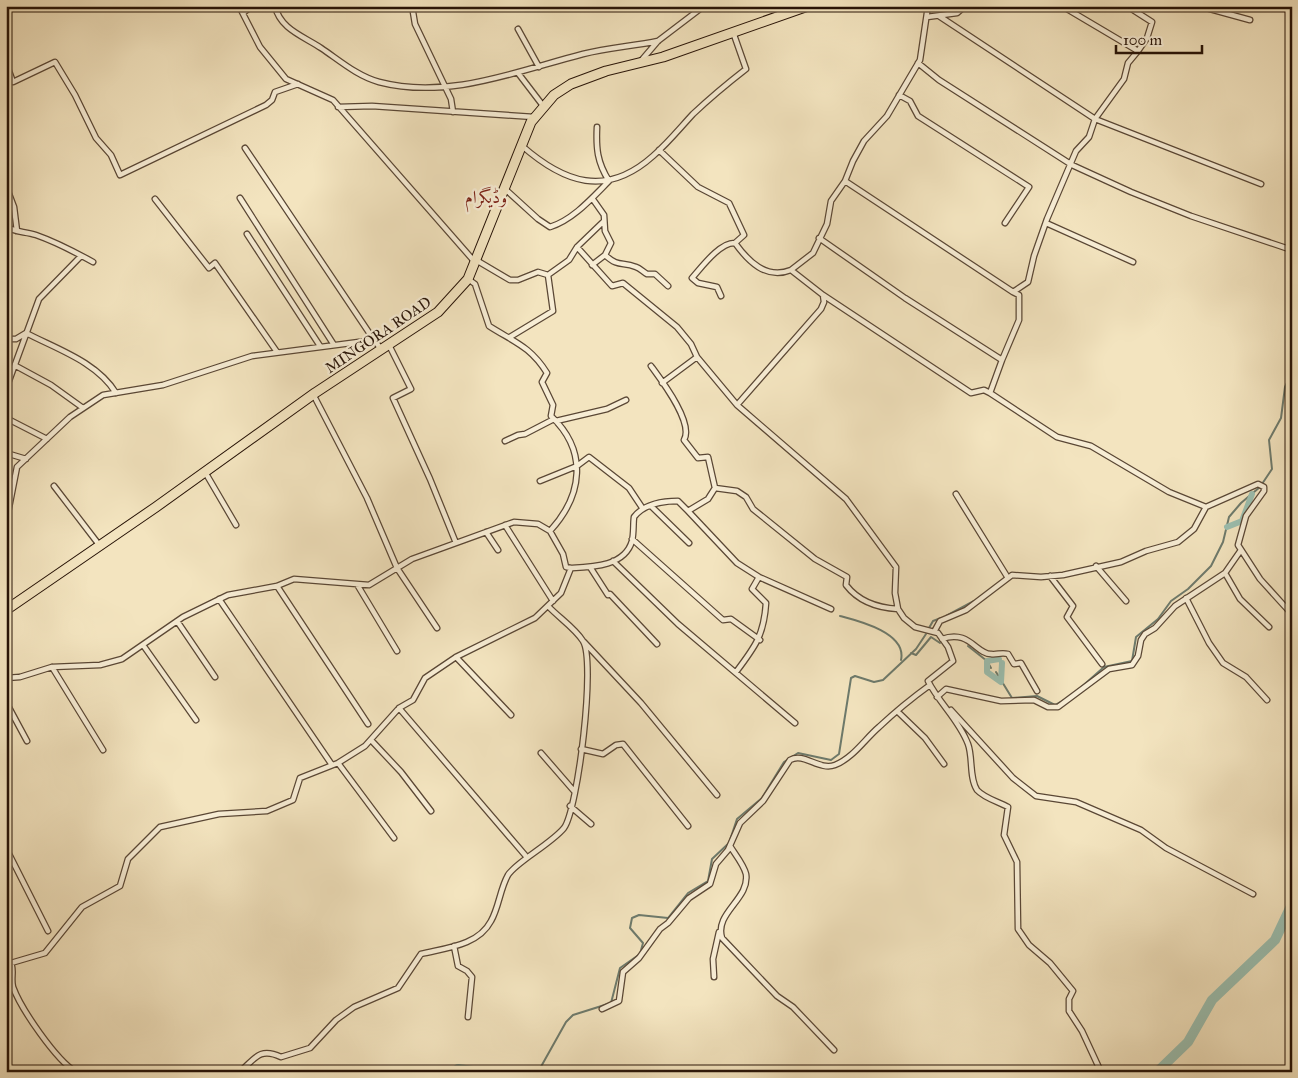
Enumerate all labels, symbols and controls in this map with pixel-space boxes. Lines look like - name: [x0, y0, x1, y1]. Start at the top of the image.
- scale bar: [1116, 22, 1202, 54]
- text: 100 m: [1123, 31, 1163, 49]
- district label: وڈیگرام: [465, 186, 507, 213]
- street label: MINGORA ROAD: [322, 293, 435, 377]

